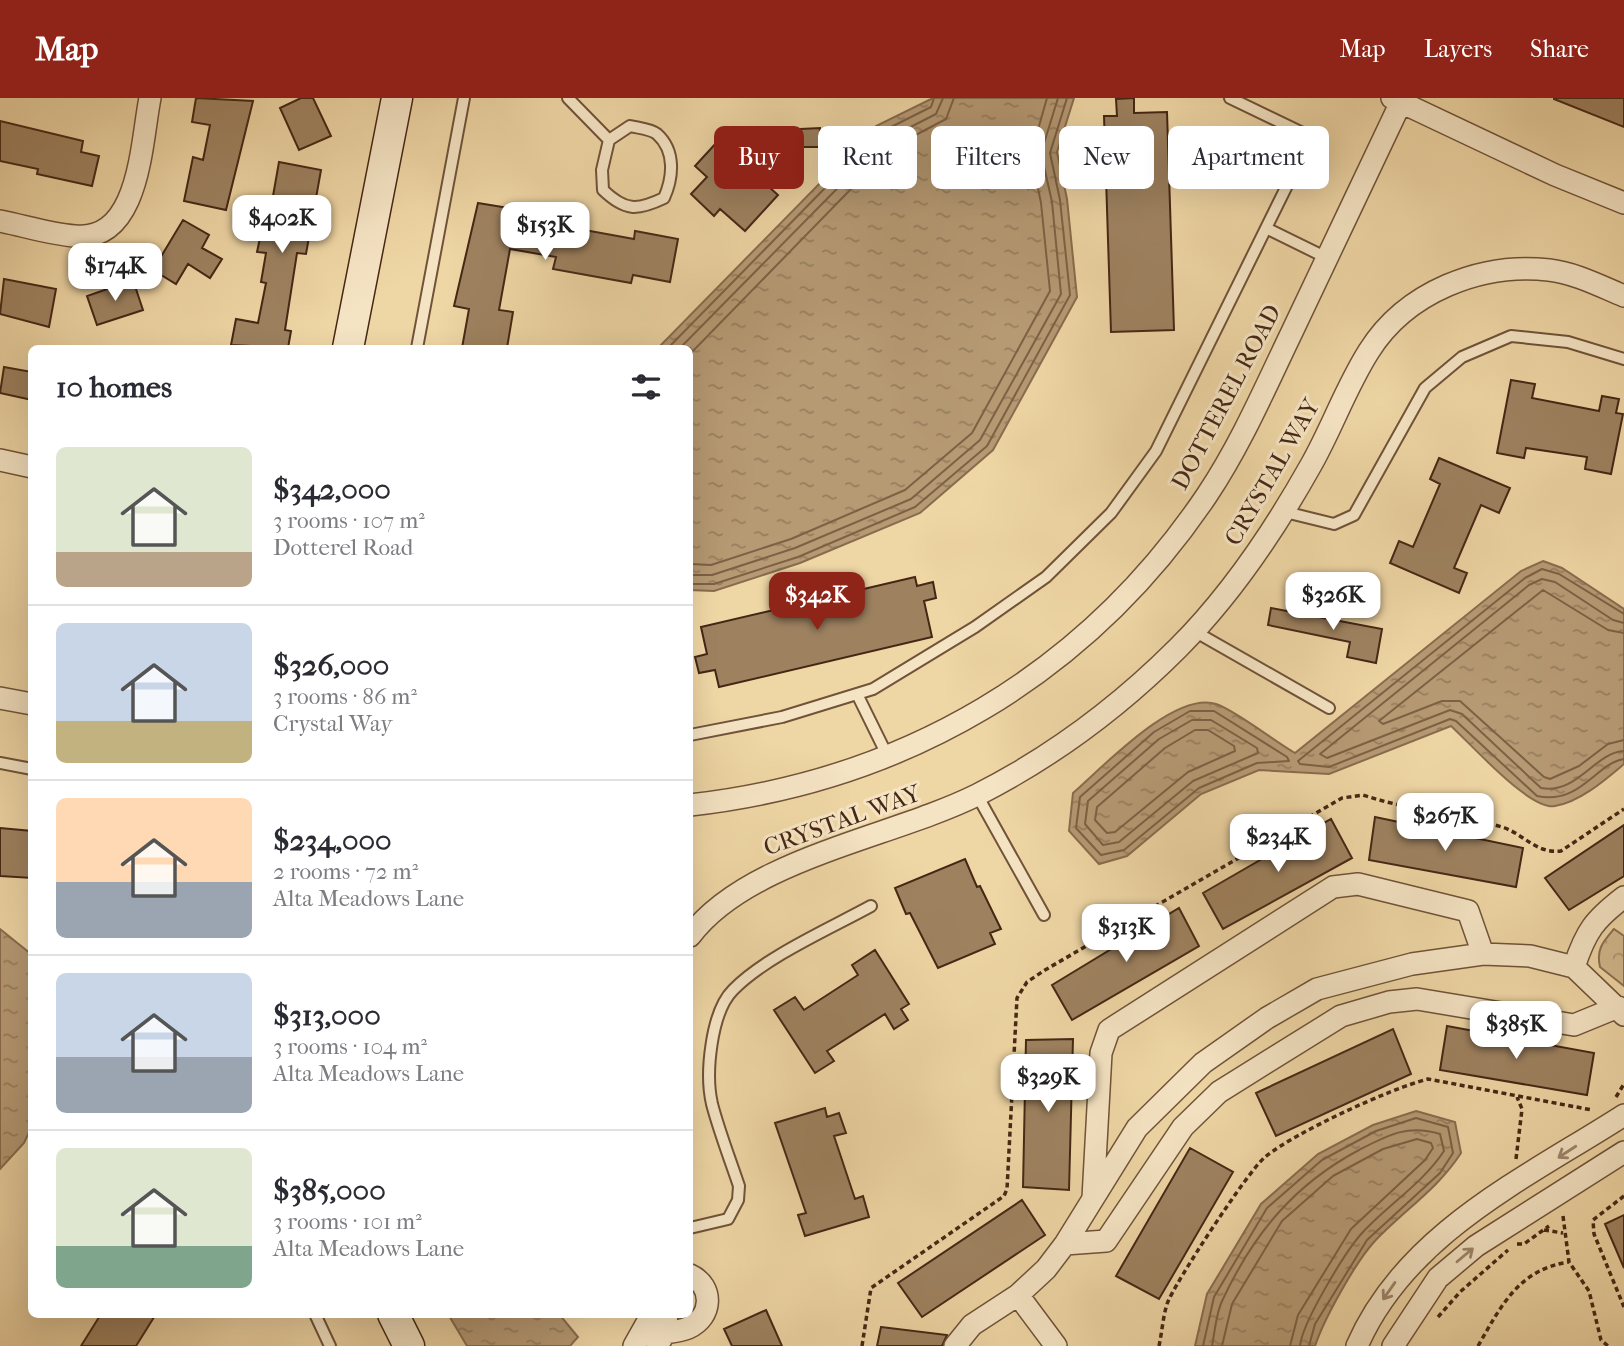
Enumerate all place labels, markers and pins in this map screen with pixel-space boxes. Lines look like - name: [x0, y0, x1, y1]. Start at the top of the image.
- pin: $402K: [233, 195, 331, 255]
- pin: $153K: [496, 202, 594, 262]
- pin: $174K: [66, 244, 164, 303]
- pin: $342K: [768, 573, 866, 632]
- pin: $326K: [1284, 573, 1382, 632]
- pin: $267K: [1396, 794, 1494, 853]
- pin: $234K: [1229, 814, 1327, 874]
- pin: $313K: [1077, 904, 1175, 964]
- pin: $385K: [1467, 1002, 1565, 1061]
- pin: $329K: [999, 1054, 1097, 1114]

